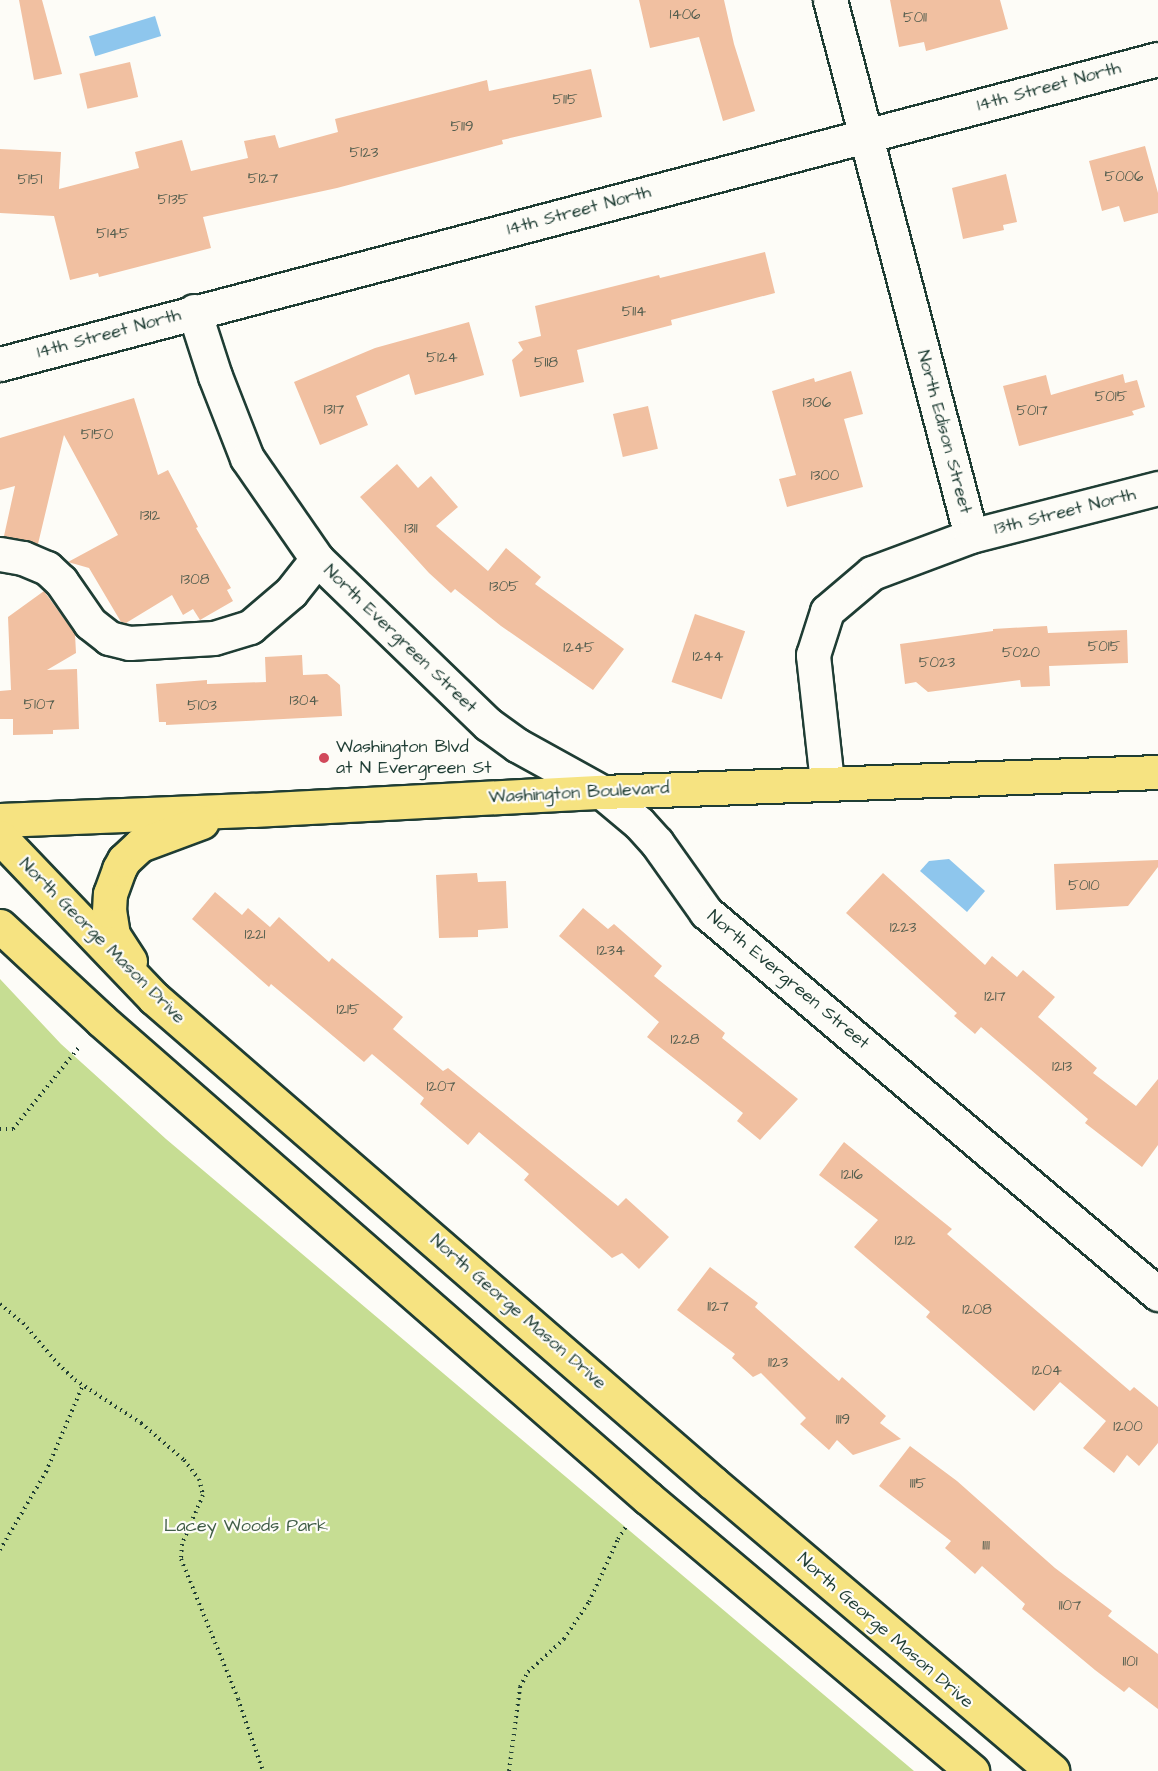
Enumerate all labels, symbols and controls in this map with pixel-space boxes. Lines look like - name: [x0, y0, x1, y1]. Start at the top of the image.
- house number: 1406: [670, 6, 700, 24]
- house number: 5011: [903, 9, 927, 27]
- street label: 14th Street North: [975, 57, 1123, 117]
- house number: 5115: [552, 91, 578, 109]
- house number: 5119: [451, 118, 473, 136]
- house number: 5123: [350, 144, 378, 162]
- house number: 5006: [1105, 168, 1143, 186]
- house number: 5127: [248, 170, 278, 188]
- house number: 5151: [17, 171, 43, 189]
- street label: 14th Street North: [505, 181, 653, 241]
- house number: 5135: [158, 191, 188, 209]
- house number: 5145: [96, 225, 130, 243]
- house number: 5114: [622, 303, 646, 321]
- street label: 14th Street North: [35, 304, 183, 364]
- street label: North Edison Street: [912, 348, 976, 516]
- house number: 5124: [426, 349, 458, 367]
- house number: 5118: [534, 354, 558, 372]
- house number: 5015: [1095, 388, 1127, 406]
- house number: 1306: [803, 394, 831, 412]
- house number: 1317: [324, 401, 344, 419]
- house number: 5017: [1016, 402, 1048, 420]
- house number: 5150: [81, 426, 113, 444]
- house number: 1300: [811, 467, 839, 485]
- street label: 13th Street North: [992, 484, 1138, 540]
- house number: 1312: [140, 507, 160, 525]
- house number: 1311: [404, 520, 418, 538]
- street label: North Evergreen Street: [319, 560, 481, 718]
- house number: 1308: [181, 571, 209, 589]
- house number: 1305: [489, 578, 519, 596]
- house number: 5015: [1088, 638, 1120, 656]
- house number: 1245: [563, 639, 595, 657]
- house number: 5020: [1002, 644, 1040, 662]
- house number: 1244: [693, 648, 723, 666]
- house number: 5023: [919, 654, 955, 672]
- house number: 1304: [289, 692, 319, 710]
- house number: 5107: [23, 696, 55, 714]
- house number: 5103: [187, 697, 217, 715]
- place label: Washington Blvd at N Evergreen St: [336, 737, 492, 780]
- marker: Washington Blvd at N Evergreen St: [317, 751, 331, 765]
- street label: Washington Boulevard: [488, 777, 670, 809]
- street label: North George Mason Drive: [14, 853, 190, 1029]
- house number: 5010: [1068, 877, 1100, 895]
- street label: North Evergreen Street: [703, 906, 873, 1054]
- house number: 1223: [890, 919, 916, 937]
- house number: 1221: [244, 926, 266, 944]
- house number: 1234: [597, 942, 625, 960]
- house number: 1217: [984, 988, 1006, 1006]
- house number: 1215: [336, 1001, 360, 1019]
- house number: 1228: [671, 1031, 699, 1049]
- house number: 1213: [1052, 1058, 1072, 1076]
- house number: 1207: [426, 1078, 456, 1096]
- house number: 1216: [841, 1166, 863, 1184]
- street label: North George Mason Drive: [426, 1230, 610, 1394]
- house number: 1212: [894, 1232, 916, 1250]
- house number: 1127: [707, 1298, 729, 1316]
- house number: 1208: [962, 1301, 992, 1319]
- house number: 1123: [768, 1354, 788, 1372]
- house number: 1204: [1032, 1362, 1062, 1380]
- house number: 1119: [836, 1411, 850, 1429]
- house number: 1200: [1113, 1418, 1143, 1436]
- house number: 1115: [910, 1475, 926, 1493]
- park label: Lacey Woods Park: [164, 1515, 328, 1537]
- house number: 1111: [982, 1537, 990, 1555]
- street label: North George Mason Drive: [793, 1549, 977, 1713]
- house number: 1107: [1059, 1597, 1081, 1615]
- house number: 1101: [1122, 1653, 1138, 1671]

